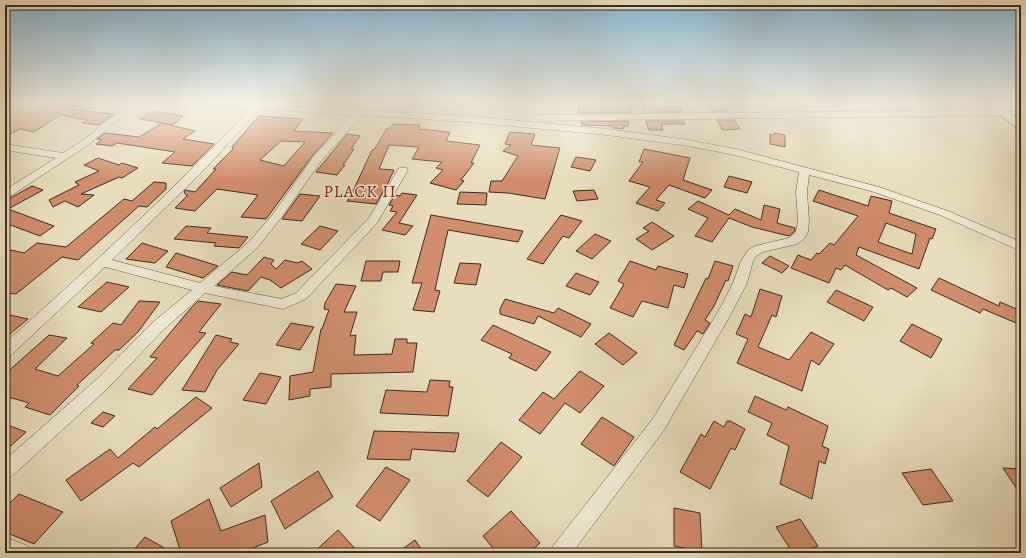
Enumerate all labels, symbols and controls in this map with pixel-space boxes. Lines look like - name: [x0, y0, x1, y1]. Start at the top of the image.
- district label: PLACK II: [323, 180, 397, 203]

